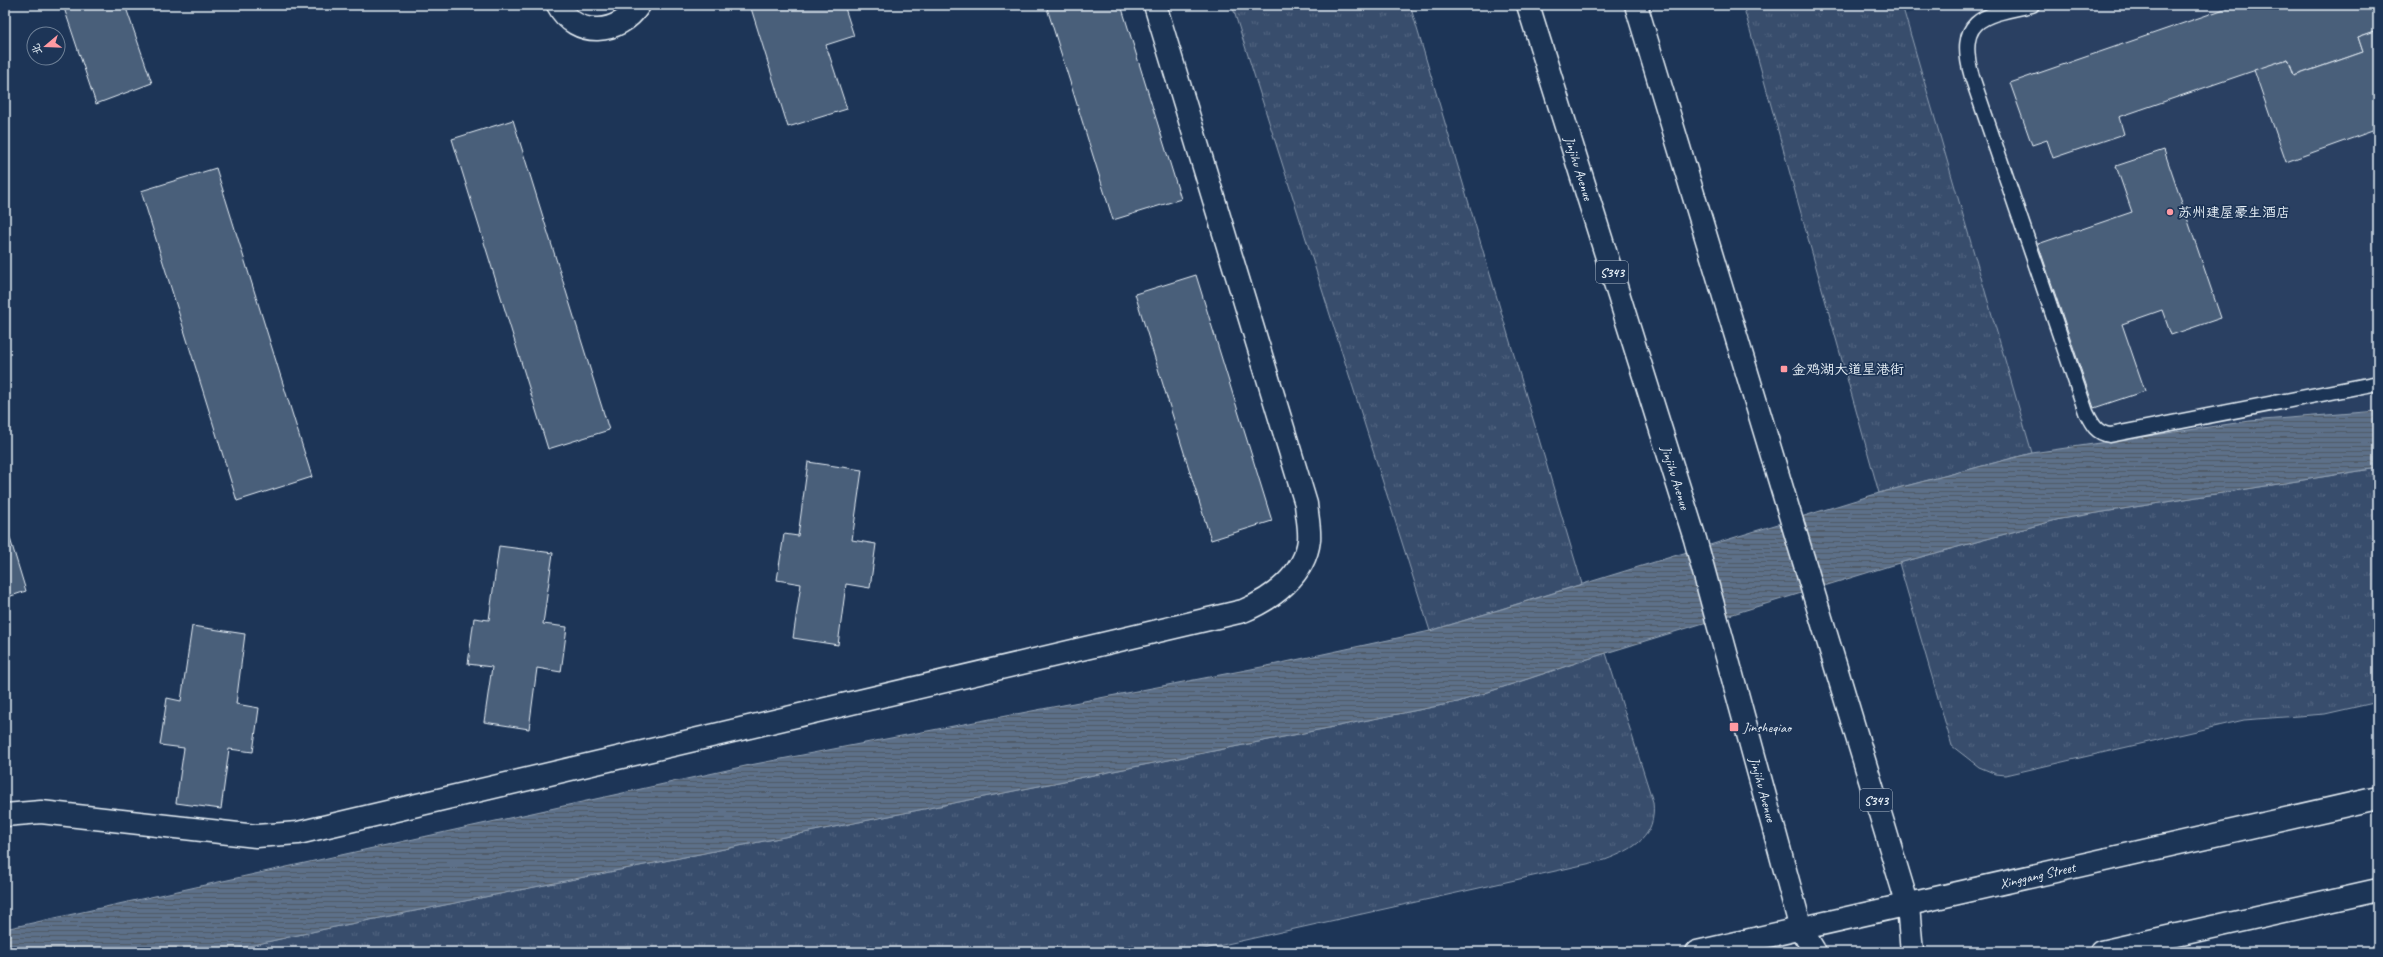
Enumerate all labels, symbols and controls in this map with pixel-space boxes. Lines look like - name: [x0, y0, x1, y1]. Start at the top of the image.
- north arrow: [26, 26, 66, 66]
- text: 北: [28, 42, 45, 57]
- street label: Jinjihu Avenue: [1560, 133, 1597, 204]
- place label: 苏州建屋豪生酒店: [2178, 204, 2290, 221]
- marker: 苏州建屋豪生酒店: [2165, 207, 2175, 217]
- road number: S343: [1596, 261, 1628, 283]
- place label: 金鸡湖大道星港街: [1792, 361, 1904, 378]
- marker: 金鸡湖大道星港街: [1779, 364, 1789, 374]
- street label: Jinjihu Avenue: [1657, 443, 1694, 513]
- place label: Jinsheqiao: [1742, 719, 1793, 736]
- marker: Jinsheqiao: [1728, 721, 1740, 733]
- street label: Jinjihu Avenue: [1745, 754, 1780, 825]
- road number: S343: [1860, 789, 1892, 811]
- street label: Xinggang Street: [1998, 858, 2078, 892]

